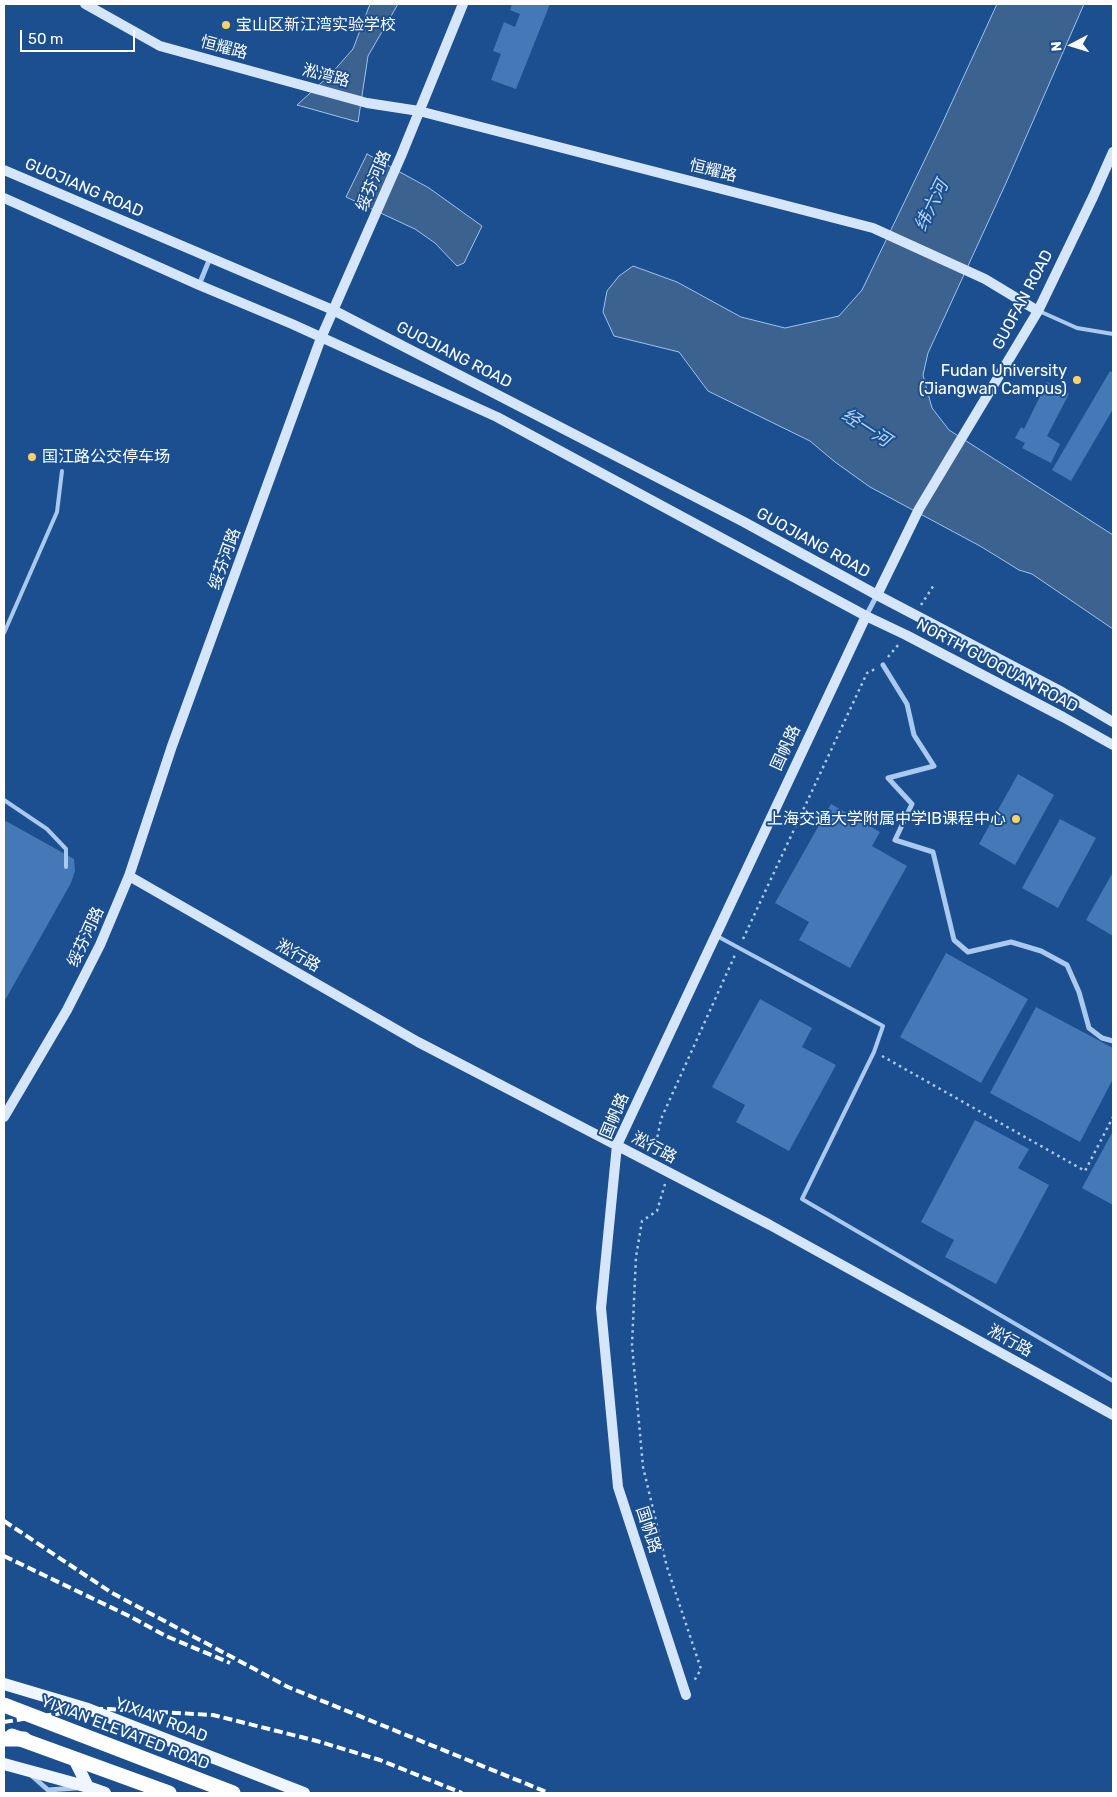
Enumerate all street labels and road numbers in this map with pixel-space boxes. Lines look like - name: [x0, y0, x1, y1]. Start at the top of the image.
- street label: 恒耀路: [198, 33, 250, 63]
- street label: 淞湾路: [300, 61, 352, 91]
- street label: 绥芬河路: [353, 148, 395, 214]
- street label: GUOJIANG ROAD: [22, 154, 146, 222]
- street label: 恒耀路: [687, 156, 739, 186]
- street label: GUOFAN ROAD: [989, 247, 1057, 353]
- street label: GUOJIANG ROAD: [393, 318, 515, 392]
- street label: GUOJIANG ROAD: [753, 504, 873, 582]
- street label: 绥芬河路: [205, 526, 245, 592]
- street label: NORTH GUOQUAN ROAD: [913, 615, 1081, 717]
- street label: 国帆路: [767, 722, 805, 774]
- street label: 绥芬河路: [64, 904, 108, 970]
- street label: 淞行路: [272, 936, 324, 976]
- street label: 国帆路: [597, 1090, 633, 1142]
- street label: 淞行路: [628, 1128, 680, 1168]
- street label: 淞行路: [984, 1321, 1036, 1361]
- street label: 国帆路: [631, 1504, 665, 1556]
- street label: YIXIAN ELEVATED ROAD: [38, 1692, 212, 1774]
- street label: YIXIAN ROAD: [112, 1694, 210, 1746]

